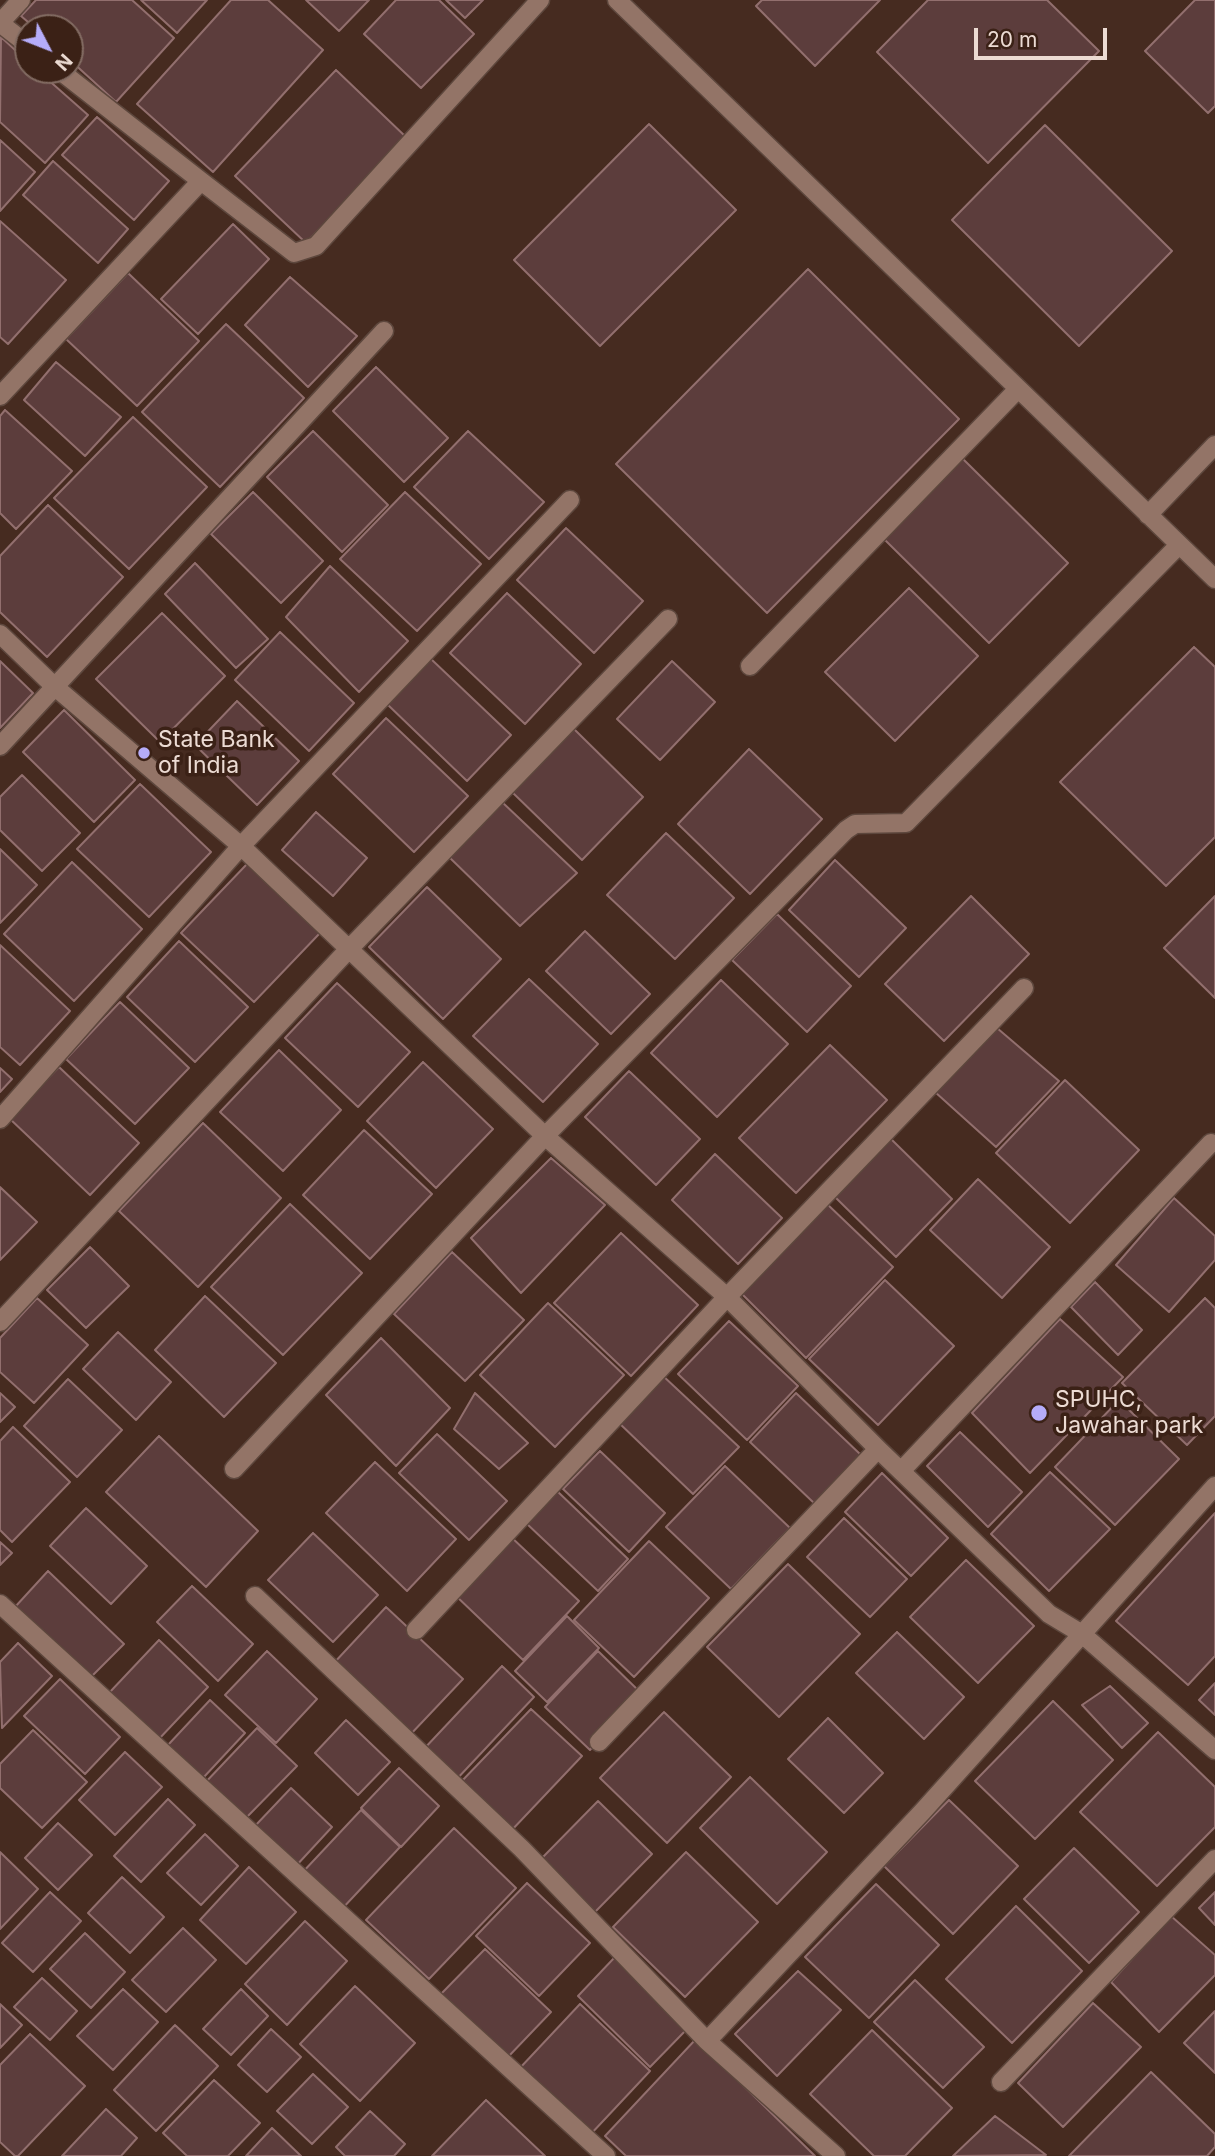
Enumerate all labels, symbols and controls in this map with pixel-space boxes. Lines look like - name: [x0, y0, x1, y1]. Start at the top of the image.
- north arrow: [14, 14, 84, 84]
- scale bar: [977, 14, 1110, 58]
- text: 20 m: [987, 27, 1037, 52]
- text: N: [50, 49, 77, 75]
- place label: State Bank of India: [158, 726, 275, 780]
- marker: State Bank of India: [136, 745, 152, 761]
- place label: SPUHC, Jawahar park: [1055, 1386, 1203, 1440]
- marker: SPUHC, Jawahar park: [1029, 1403, 1049, 1423]

